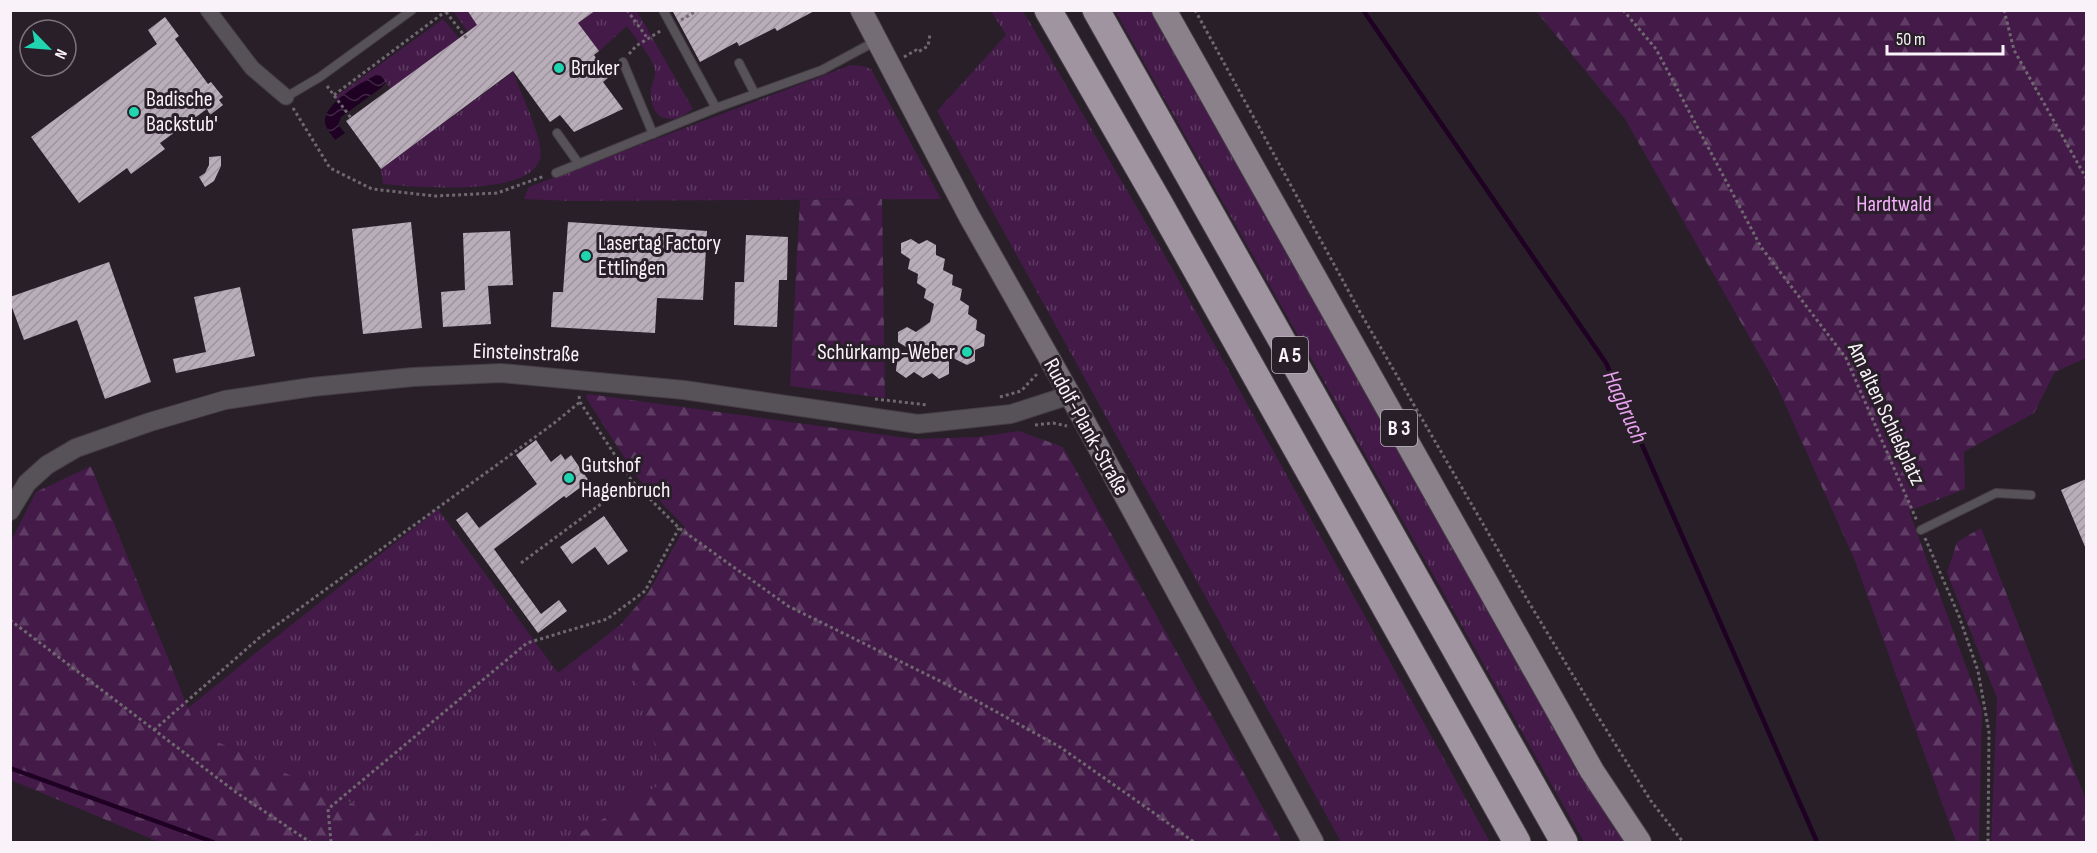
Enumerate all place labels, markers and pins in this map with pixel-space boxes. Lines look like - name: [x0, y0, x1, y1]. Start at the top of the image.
- place label: Bruker: [571, 55, 620, 82]
- marker: Bruker: [552, 61, 566, 75]
- place label: Badische Backstub': [146, 86, 218, 138]
- marker: Badische Backstub': [127, 105, 141, 119]
- place label: Lasertag Factory Ettlingen: [598, 230, 722, 282]
- marker: Lasertag Factory Ettlingen: [579, 249, 593, 263]
- place label: Schürkamp-Weber: [817, 339, 955, 366]
- marker: Schürkamp-Weber: [960, 345, 974, 359]
- place label: Gutshof Hagenbruch: [581, 452, 670, 504]
- marker: Gutshof Hagenbruch: [562, 471, 576, 485]

